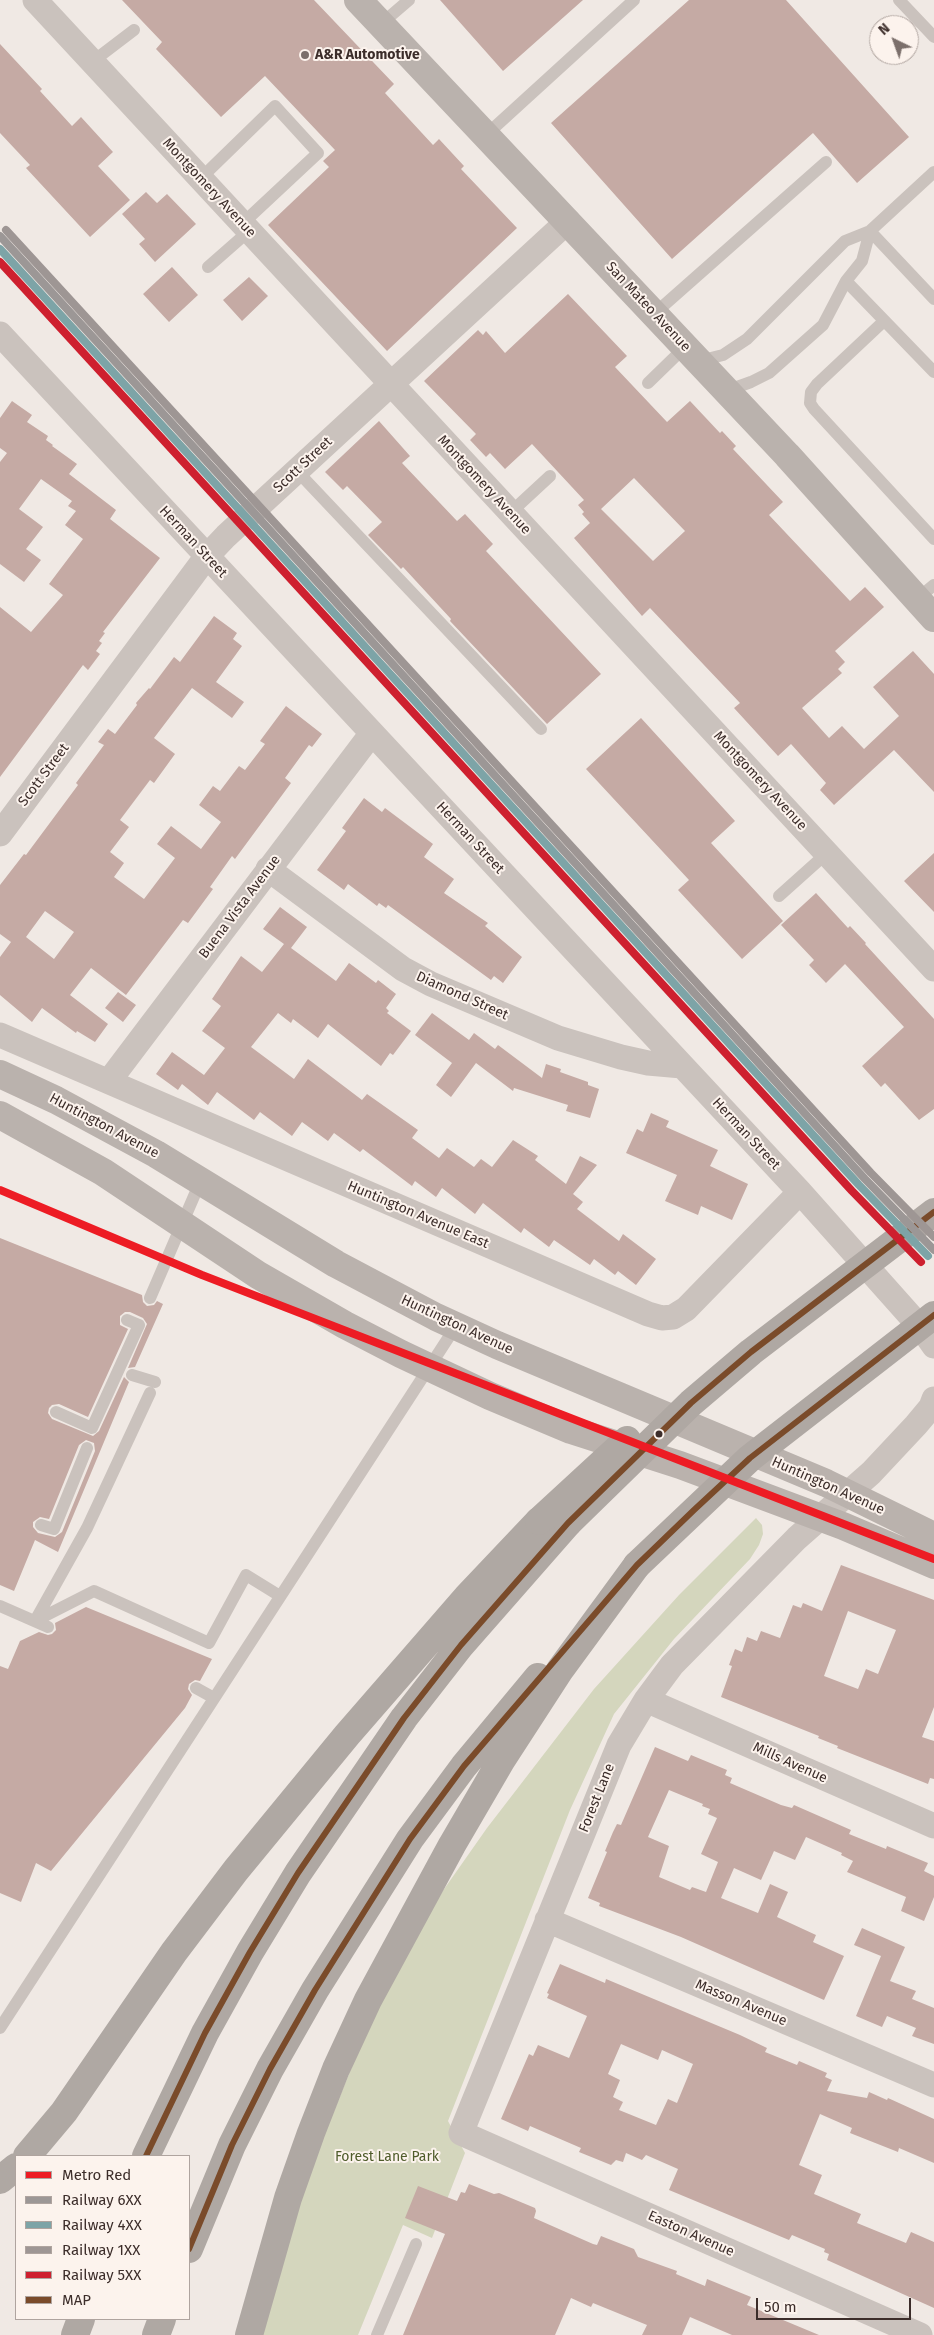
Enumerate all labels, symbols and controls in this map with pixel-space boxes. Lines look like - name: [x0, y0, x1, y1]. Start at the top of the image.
- north arrow: [869, 15, 919, 65]
- text: N: [875, 20, 893, 39]
- place label: A&R Automotive: [315, 47, 420, 63]
- marker: A&R Automotive: [299, 49, 311, 61]
- street label: Montgomery Avenue: [159, 135, 259, 241]
- street label: San Mateo Avenue: [602, 259, 694, 355]
- street label: Montgomery Avenue: [434, 432, 534, 538]
- street label: Scott Street: [270, 434, 336, 496]
- street label: Herman Street: [155, 503, 231, 581]
- street label: Montgomery Avenue: [710, 728, 810, 834]
- street label: Scott Street: [15, 740, 73, 810]
- street label: Herman Street: [432, 799, 508, 877]
- street label: Buena Vista Avenue: [196, 852, 284, 962]
- street label: Diamond Street: [413, 968, 511, 1024]
- street label: Huntington Avenue: [46, 1090, 162, 1162]
- street label: Herman Street: [708, 1095, 784, 1173]
- street label: Huntington Avenue East: [345, 1178, 491, 1252]
- street label: Huntington Avenue: [398, 1292, 516, 1358]
- unlabelled marker: [654, 1429, 664, 1439]
- street label: Huntington Avenue: [769, 1454, 887, 1518]
- street label: Mills Avenue: [750, 1739, 830, 1787]
- street label: Forest Lane: [576, 1761, 618, 1835]
- street label: Masson Avenue: [693, 1976, 789, 2030]
- park label: Forest Lane Park: [335, 2149, 439, 2165]
- legend: [15, 2155, 190, 2320]
- text: Metro Red: [62, 2166, 131, 2184]
- text: Railway 6XX: [62, 2191, 142, 2209]
- street label: Easton Avenue: [645, 2207, 737, 2261]
- text: Railway 4XX: [62, 2216, 142, 2234]
- text: Railway 1XX: [62, 2241, 140, 2259]
- text: Railway 5XX: [62, 2266, 141, 2284]
- scale bar: [759, 2288, 914, 2320]
- text: MAP: [62, 2291, 91, 2309]
- text: 50 m: [764, 2298, 797, 2316]

